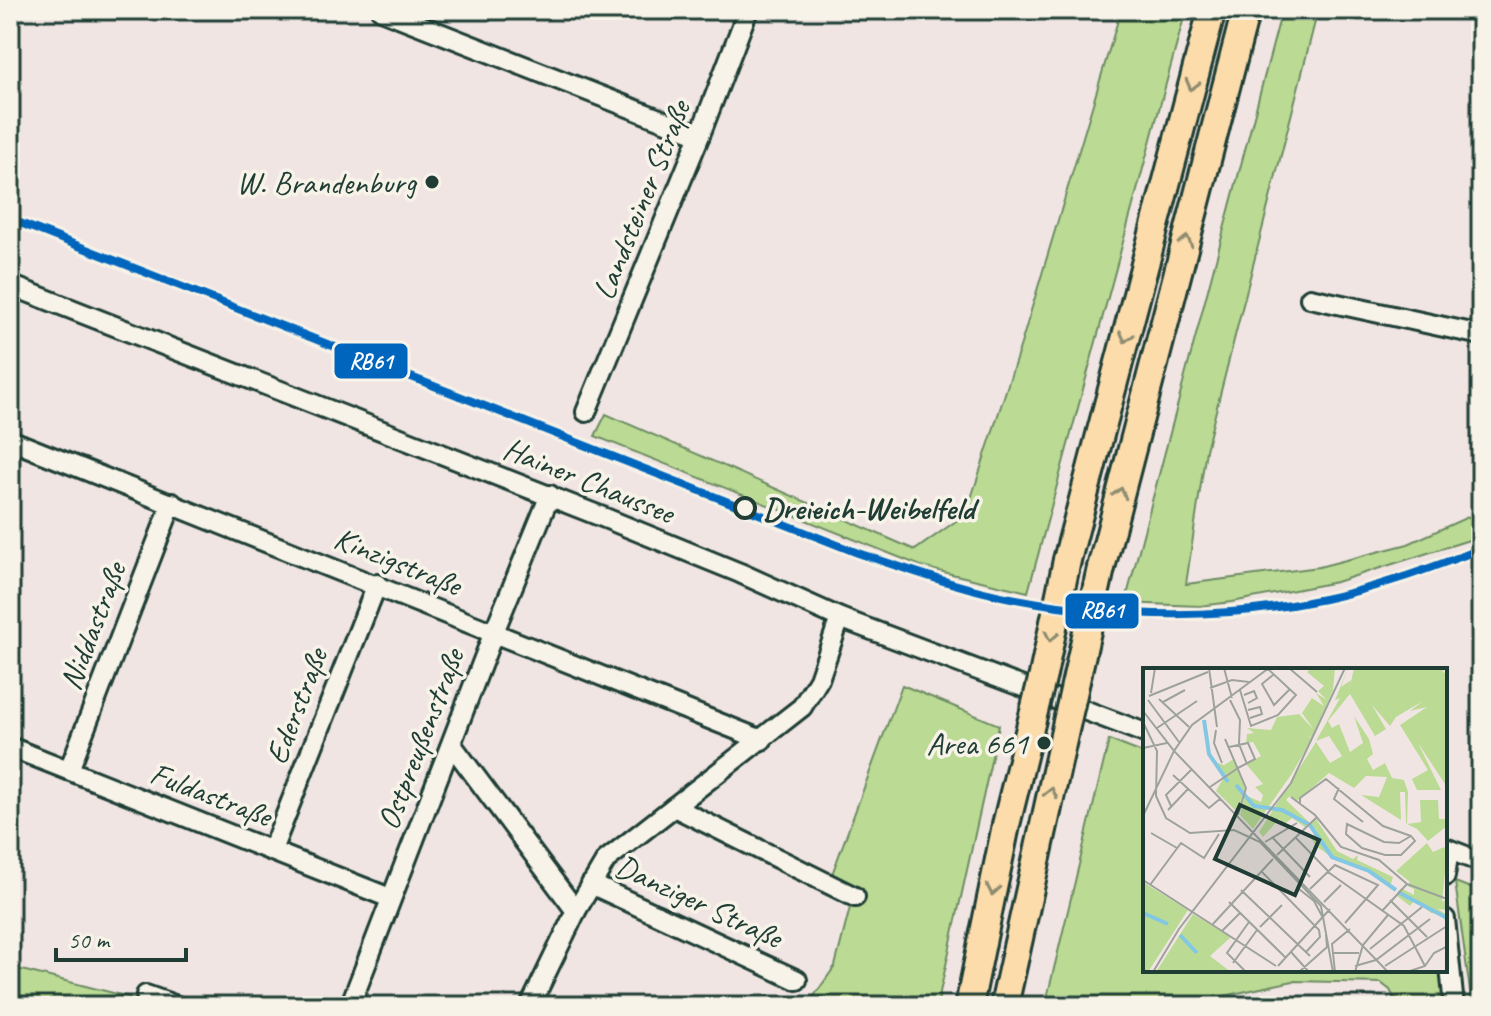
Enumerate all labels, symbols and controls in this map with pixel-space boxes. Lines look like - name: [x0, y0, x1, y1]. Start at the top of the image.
- one-way arrow: [1185, 78, 1202, 92]
- street label: Landsteiner Straße: [583, 92, 701, 306]
- place label: W. Brandenburg: [236, 162, 418, 203]
- marker: W. Brandenburg: [423, 173, 441, 191]
- one-way arrow: [1176, 235, 1193, 249]
- one-way arrow: [1119, 329, 1135, 343]
- line badge: RB61: [333, 342, 409, 380]
- text: RB61: [349, 348, 395, 376]
- street label: Hainer Chaussee: [498, 428, 682, 534]
- one-way arrow: [1111, 486, 1128, 500]
- place label: Dreieich-Weibelfeld: [763, 488, 980, 529]
- marker: Dreieich-Weibelfeld: [734, 497, 756, 519]
- street label: Kinzigstraße: [328, 517, 470, 606]
- street label: Niddastraße: [49, 554, 136, 696]
- line badge: RB61: [1064, 592, 1140, 630]
- text: RB61: [1080, 597, 1126, 625]
- one-way arrow: [1043, 629, 1060, 642]
- street label: Ederstraße: [256, 640, 338, 770]
- street label: Ostpreußenstraße: [367, 641, 475, 835]
- inset map: [1143, 668, 1447, 972]
- place label: Area 661: [927, 723, 1030, 764]
- marker: Area 661: [1035, 734, 1053, 752]
- street label: Fuldastraße: [144, 753, 280, 837]
- one-way arrow: [1042, 787, 1059, 800]
- street label: Danziger Straße: [609, 845, 791, 959]
- one-way arrow: [985, 883, 1002, 896]
- scale bar: [56, 912, 186, 962]
- text: 50 m: [68, 925, 111, 955]

